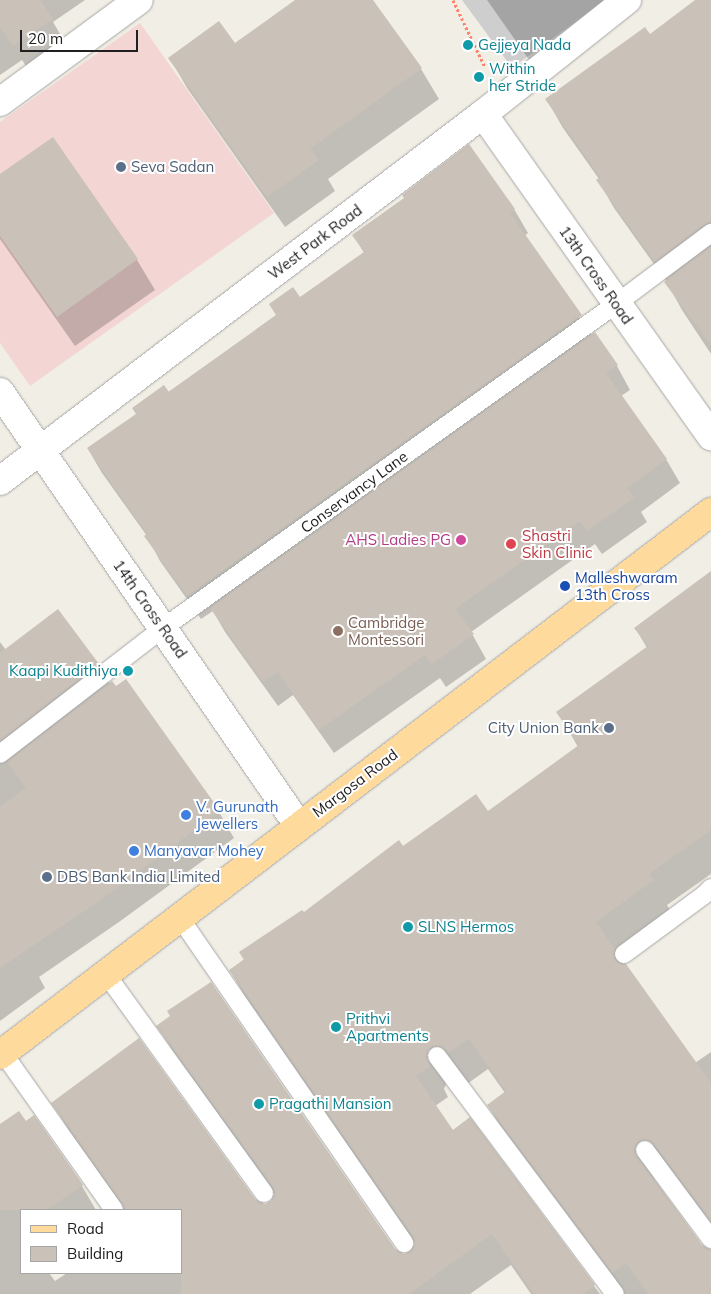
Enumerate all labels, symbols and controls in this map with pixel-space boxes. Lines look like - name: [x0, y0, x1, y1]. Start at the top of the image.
- scale bar: [22, 20, 140, 52]
- text: 20 m: [28, 29, 63, 48]
- place label: Gejjeya Nada: [478, 36, 571, 54]
- marker: Gejjeya Nada: [462, 39, 474, 51]
- place label: Within her Stride: [489, 59, 556, 94]
- marker: Within her Stride: [473, 71, 485, 83]
- place label: Seva Sadan: [131, 158, 214, 176]
- marker: Seva Sadan: [115, 161, 127, 173]
- street label: West Park Road: [265, 201, 365, 283]
- street label: 13th Cross Road: [555, 222, 637, 328]
- street label: Conservancy Lane: [297, 447, 411, 537]
- place label: Shastri Skin Clinic: [522, 526, 593, 561]
- place label: AHS Ladies PG: [345, 531, 451, 549]
- marker: AHS Ladies PG: [455, 534, 467, 546]
- marker: Shastri Skin Clinic: [504, 537, 518, 551]
- street label: 14th Cross Road: [109, 556, 191, 662]
- place label: Malleshwaram 13th Cross: [575, 568, 678, 603]
- marker: Malleshwaram 13th Cross: [559, 580, 571, 592]
- place label: Cambridge Montessori: [348, 613, 424, 648]
- marker: Cambridge Montessori: [332, 625, 344, 637]
- place label: Kaapi Kudithiya: [9, 662, 118, 680]
- marker: Kaapi Kudithiya: [122, 665, 134, 677]
- place label: City Union Bank: [488, 719, 599, 737]
- marker: City Union Bank: [603, 722, 615, 734]
- street label: Margosa Road: [309, 745, 401, 821]
- place label: V. Gurunath Jewellers: [196, 797, 279, 832]
- marker: V. Gurunath Jewellers: [180, 809, 192, 821]
- place label: Manyavar Mohey: [144, 842, 264, 860]
- marker: Manyavar Mohey: [128, 845, 140, 857]
- place label: DBS Bank India Limited: [57, 868, 220, 886]
- marker: DBS Bank India Limited: [41, 871, 53, 883]
- place label: SLNS Hermos: [418, 918, 514, 936]
- marker: SLNS Hermos: [402, 921, 414, 933]
- place label: Prithvi Apartments: [346, 1009, 429, 1044]
- marker: Prithvi Apartments: [330, 1021, 342, 1033]
- place label: Pragathi Mansion: [269, 1095, 392, 1113]
- marker: Pragathi Mansion: [253, 1098, 265, 1110]
- legend: [20, 1209, 182, 1274]
- text: Road: [67, 1219, 104, 1238]
- text: Building: [67, 1244, 123, 1263]

